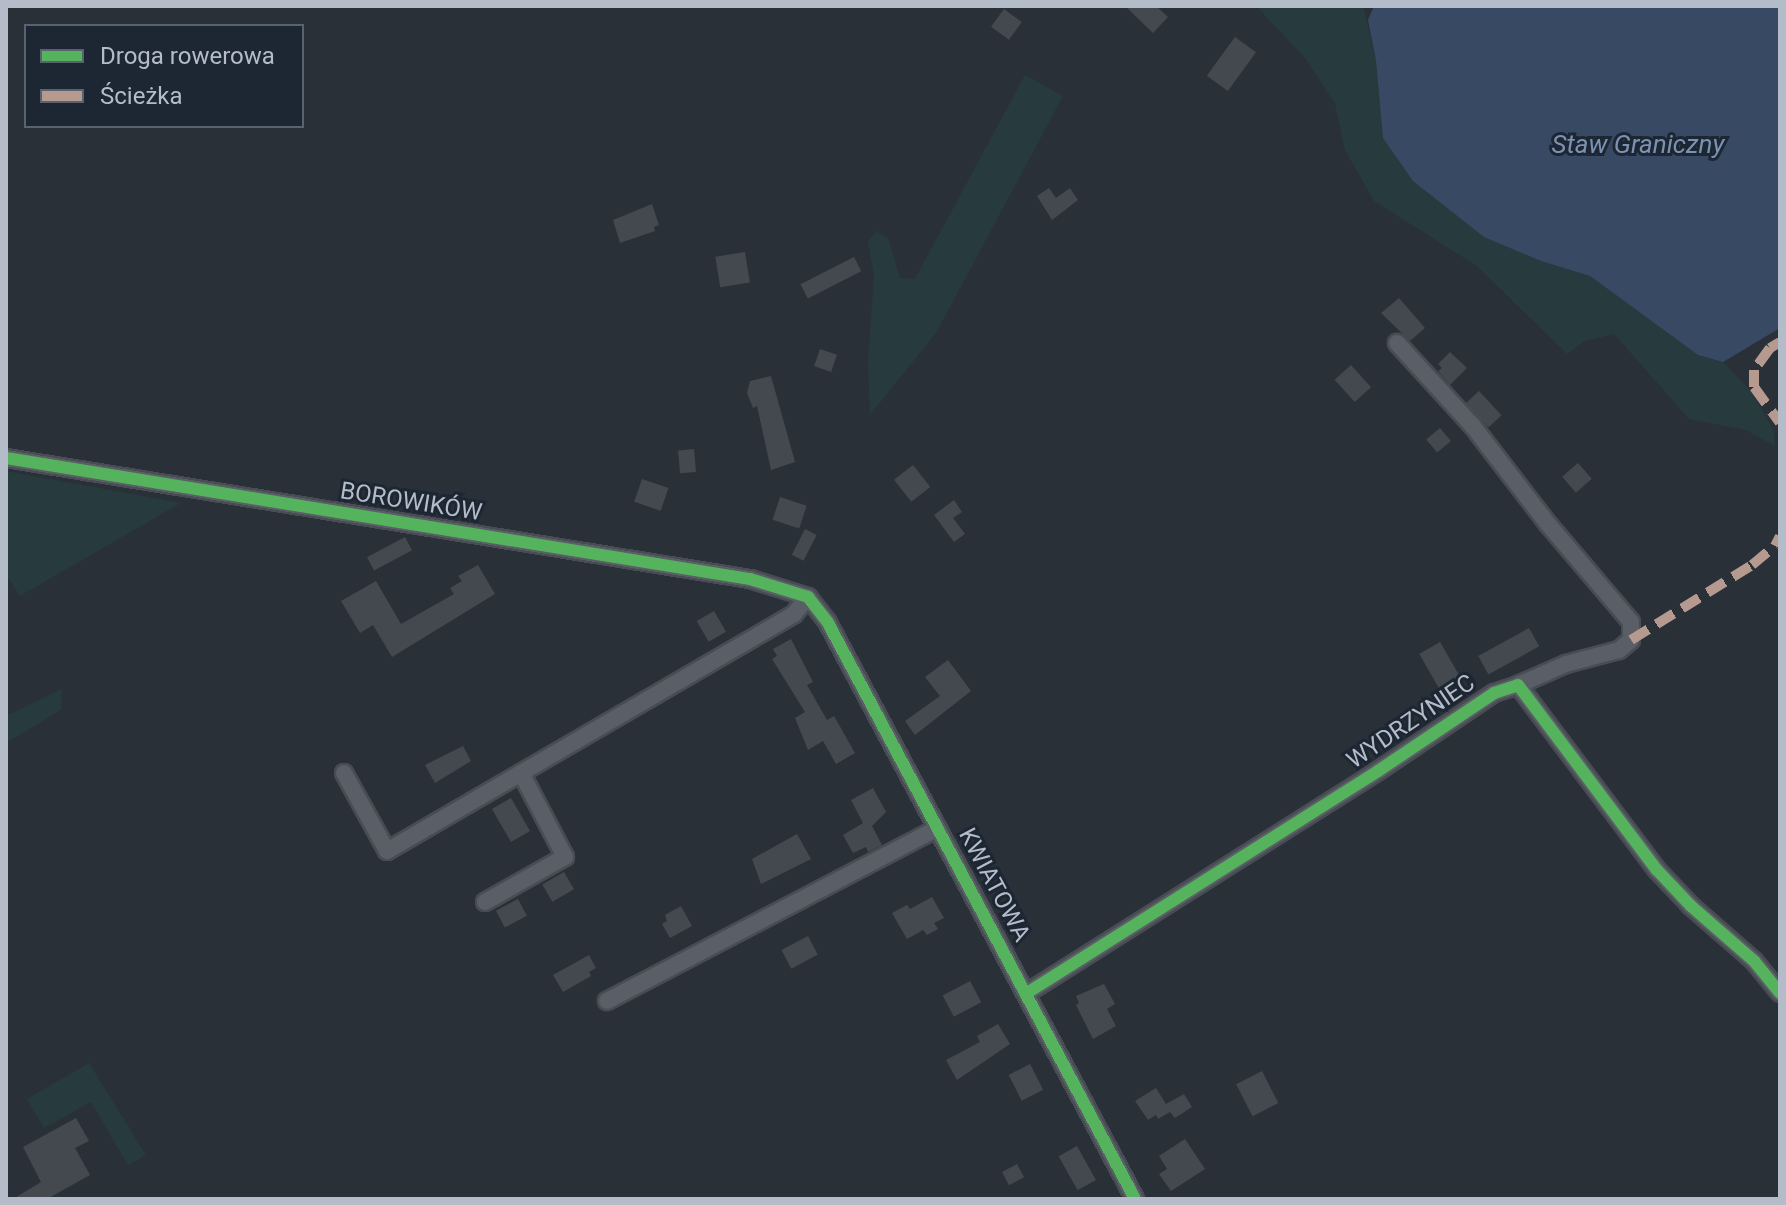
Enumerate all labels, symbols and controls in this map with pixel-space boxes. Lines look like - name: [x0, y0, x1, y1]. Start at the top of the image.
- legend: [24, 24, 304, 128]
- text: Droga rowerowa: [100, 42, 275, 70]
- text: Ścieżka: [100, 82, 183, 110]
- water label: Staw Graniczny: [1552, 129, 1724, 161]
- street label: BOROWIKÓW: [338, 477, 484, 527]
- street label: WYDRZYNIEC: [1342, 669, 1480, 775]
- street label: KWIATOWA: [952, 823, 1036, 947]

